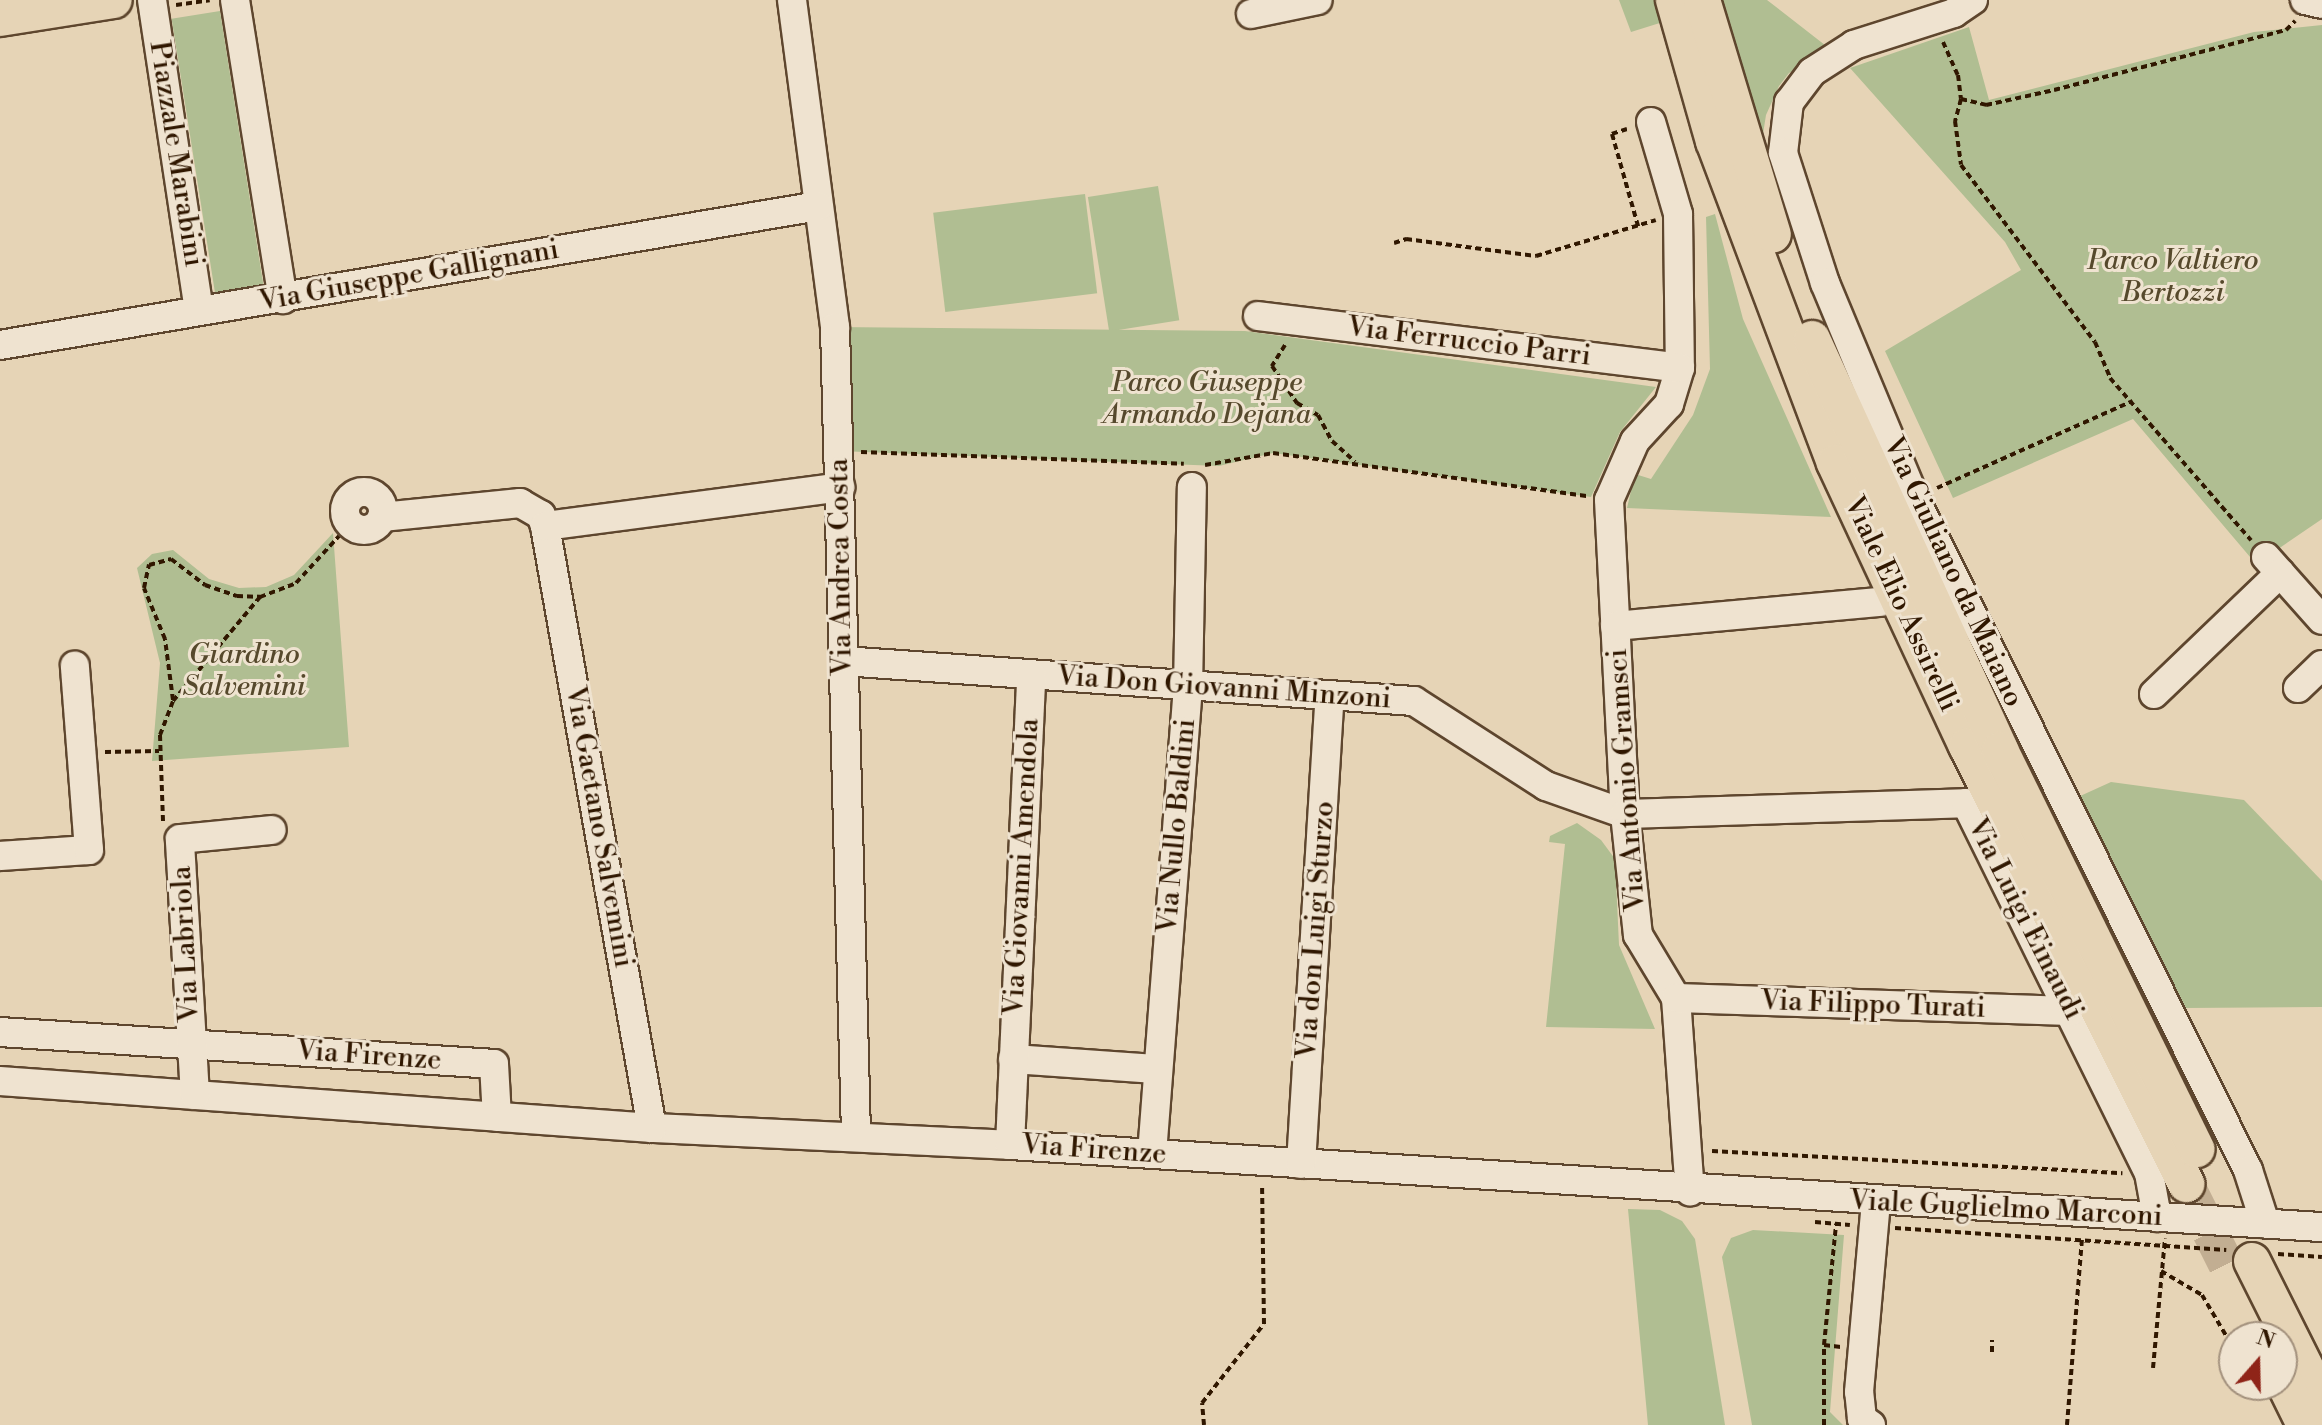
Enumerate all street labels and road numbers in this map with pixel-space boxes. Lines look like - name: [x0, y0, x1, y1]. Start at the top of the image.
- street label: Piazzale Marabini: [142, 39, 210, 269]
- street label: Via Giuseppe Gallignani: [256, 233, 562, 319]
- street label: Via Ferruccio Parri: [1345, 310, 1593, 374]
- street label: Via Giuliano da Maiano: [1876, 432, 2030, 712]
- street label: Via Andrea Costa: [822, 458, 860, 676]
- street label: Viale Elio Assirelli: [1836, 491, 1966, 717]
- street label: Via Antonio Gramsci: [1601, 648, 1653, 912]
- street label: Via Don Giovanni Minzoni: [1056, 660, 1392, 716]
- street label: Via Gaetano Salvemini: [558, 684, 640, 970]
- street label: Via Giovanni Amendola: [997, 717, 1047, 1017]
- street label: Via Nullo Baldini: [1151, 717, 1203, 935]
- street label: Via don Luigi Sturzo: [1290, 800, 1342, 1060]
- street label: Via Luigi Einaudi: [1960, 813, 2090, 1025]
- street label: Via Labriola: [165, 865, 207, 1023]
- street label: Via Filippo Turati: [1760, 984, 1986, 1026]
- street label: Via Firenze: [295, 1034, 443, 1078]
- street label: Via Firenze: [1020, 1128, 1168, 1172]
- street label: Viale Guglielmo Marconi: [1849, 1184, 2163, 1234]

